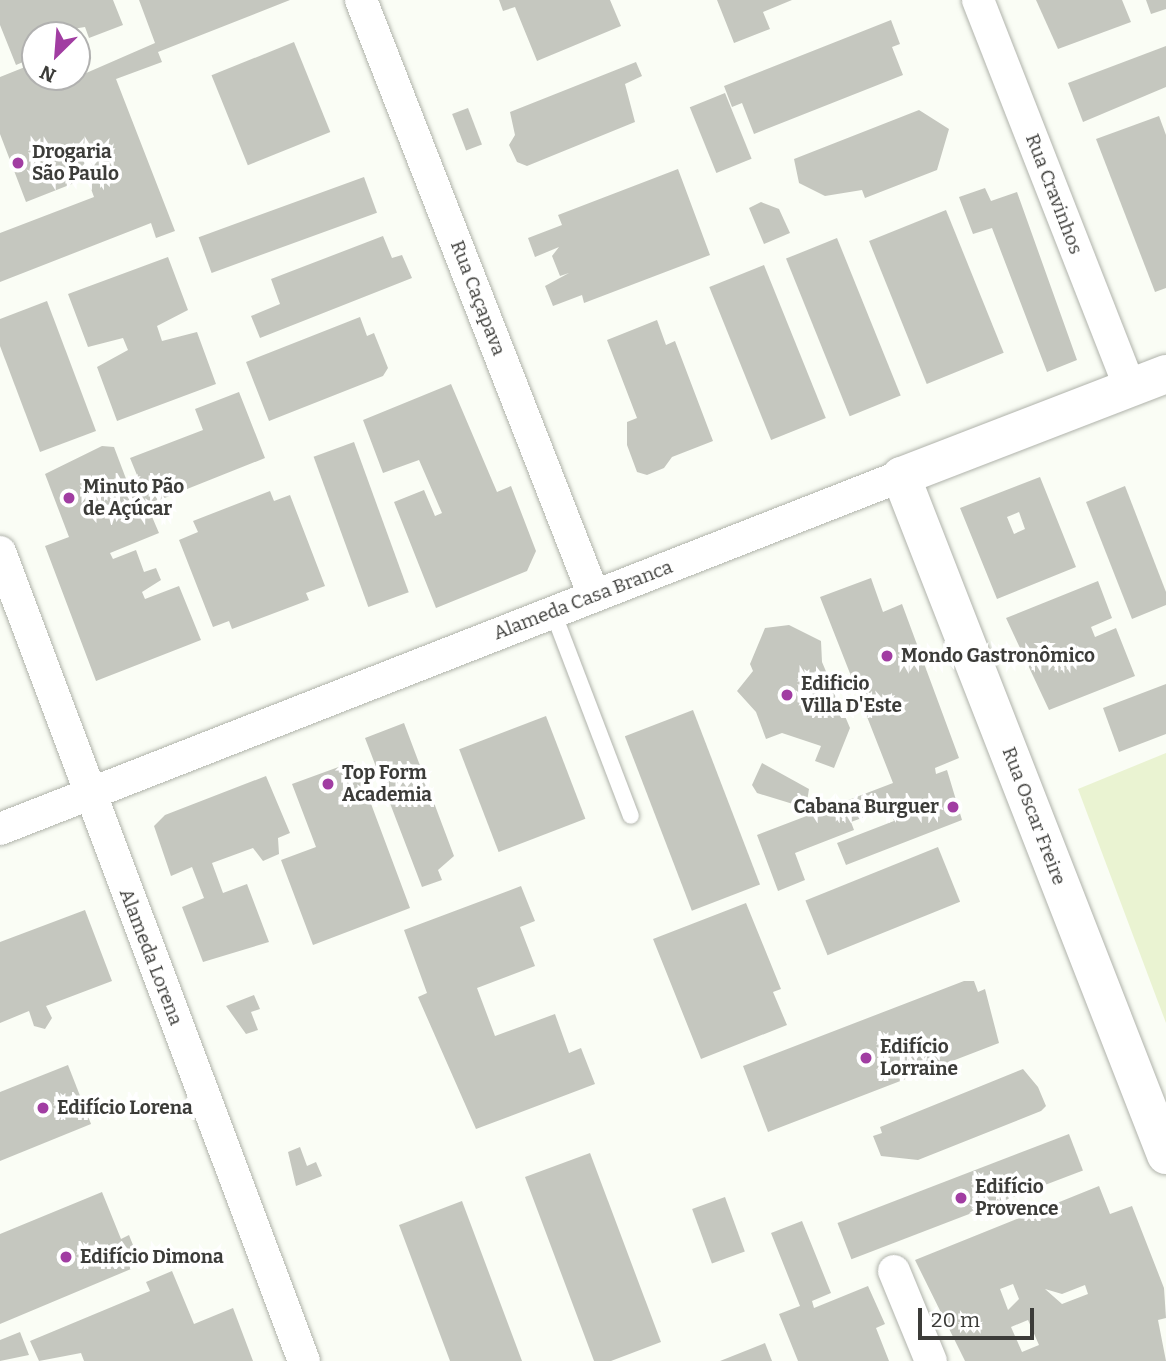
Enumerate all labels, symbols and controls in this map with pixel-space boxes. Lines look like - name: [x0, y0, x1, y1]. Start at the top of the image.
- north arrow: [21, 21, 91, 91]
- text: N: [36, 60, 59, 87]
- street label: Rua Cravinhos: [1021, 131, 1087, 257]
- place label: Drogaria São Paulo: [32, 141, 119, 185]
- marker: Drogaria São Paulo: [10, 155, 26, 171]
- street label: Rua Caçapava: [446, 237, 510, 359]
- place label: Minuto Pão de Açúcar: [83, 476, 184, 520]
- marker: Minuto Pão de Açúcar: [61, 490, 77, 506]
- street label: Alameda Casa Branca: [490, 555, 676, 645]
- place label: Mondo Gastronômico: [901, 645, 1095, 667]
- marker: Mondo Gastronômico: [879, 648, 895, 664]
- place label: Edificio Villa D'Este: [801, 673, 902, 717]
- marker: Edificio Villa D'Este: [779, 687, 795, 703]
- street label: Rua Oscar Freire: [997, 744, 1071, 888]
- place label: Top Form Academia: [342, 762, 432, 806]
- marker: Top Form Academia: [320, 776, 336, 792]
- place label: Cabana Burguer: [793, 796, 939, 818]
- marker: Cabana Burguer: [945, 799, 961, 815]
- street label: Alameda Lorena: [114, 885, 188, 1029]
- place label: Edifício Lorraine: [880, 1036, 958, 1080]
- marker: Edifício Lorraine: [858, 1050, 874, 1066]
- place label: Edifício Lorena: [57, 1097, 193, 1119]
- marker: Edifício Lorena: [35, 1100, 51, 1116]
- place label: Edifício Provence: [975, 1176, 1058, 1220]
- marker: Edifício Provence: [953, 1190, 969, 1206]
- place label: Edifício Dimona: [80, 1246, 224, 1268]
- marker: Edifício Dimona: [58, 1249, 74, 1265]
- scale bar: [921, 1294, 1036, 1338]
- text: 20 m: [931, 1307, 980, 1333]

